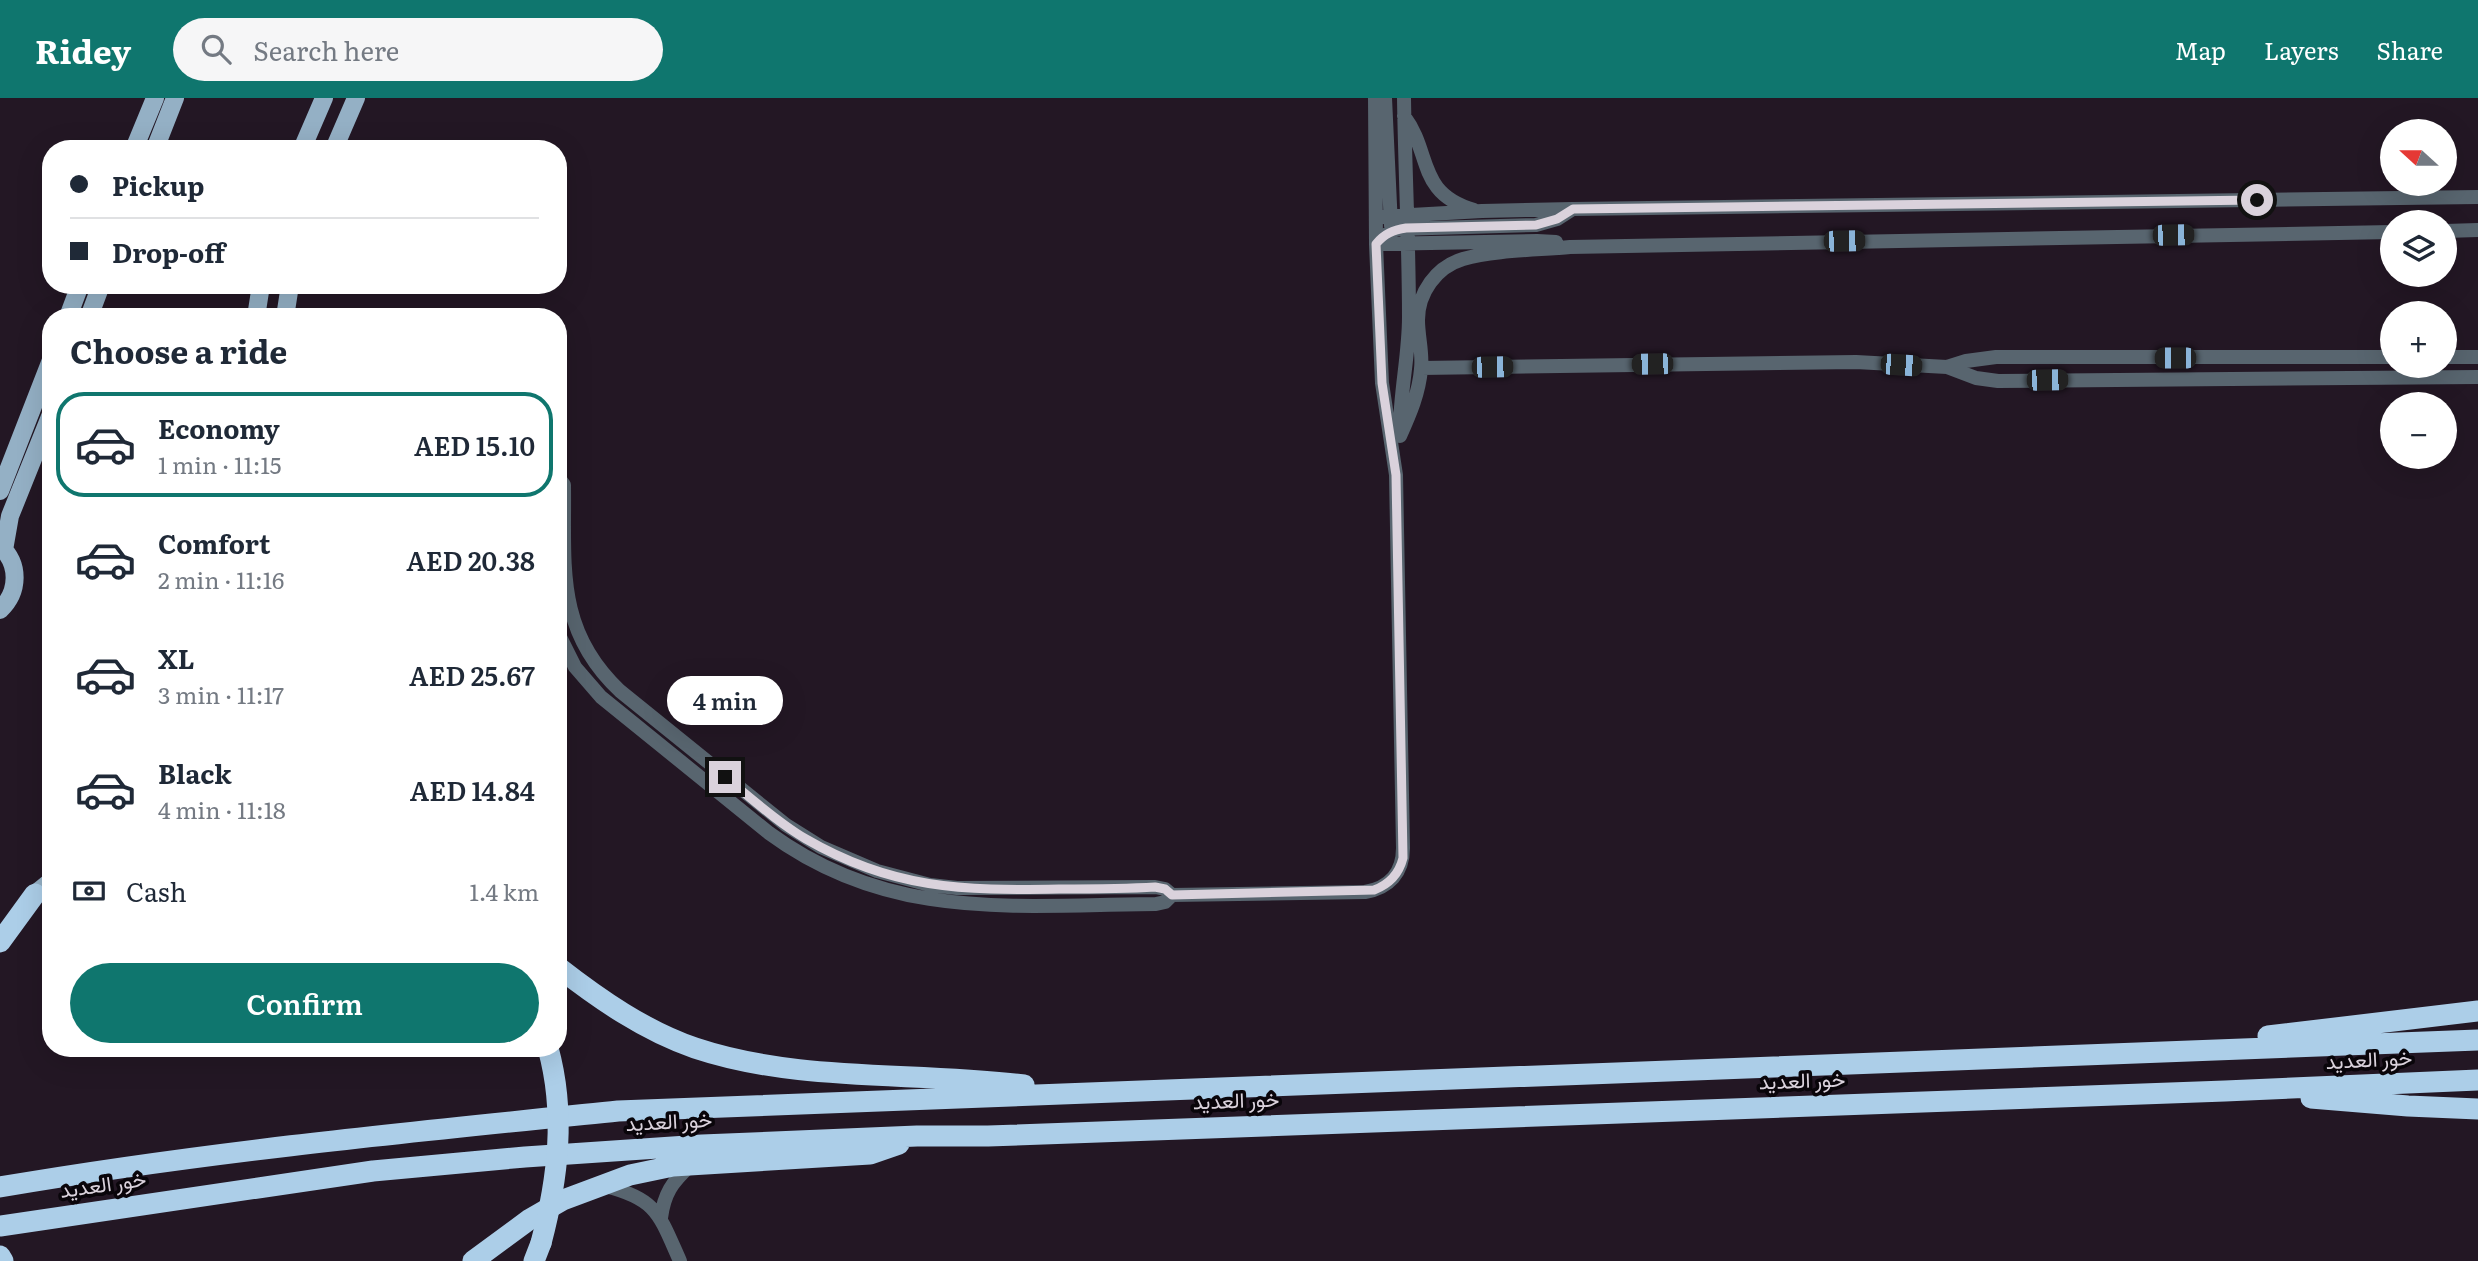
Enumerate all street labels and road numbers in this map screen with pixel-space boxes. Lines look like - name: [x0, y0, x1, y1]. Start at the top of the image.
- street label: خور العديد: [2325, 1040, 2413, 1075]
- street label: خور العديد: [1758, 1061, 1846, 1096]
- street label: خور العديد: [1192, 1081, 1280, 1116]
- street label: خور العديد: [625, 1102, 713, 1137]
- street label: خور العديد: [58, 1161, 148, 1204]

